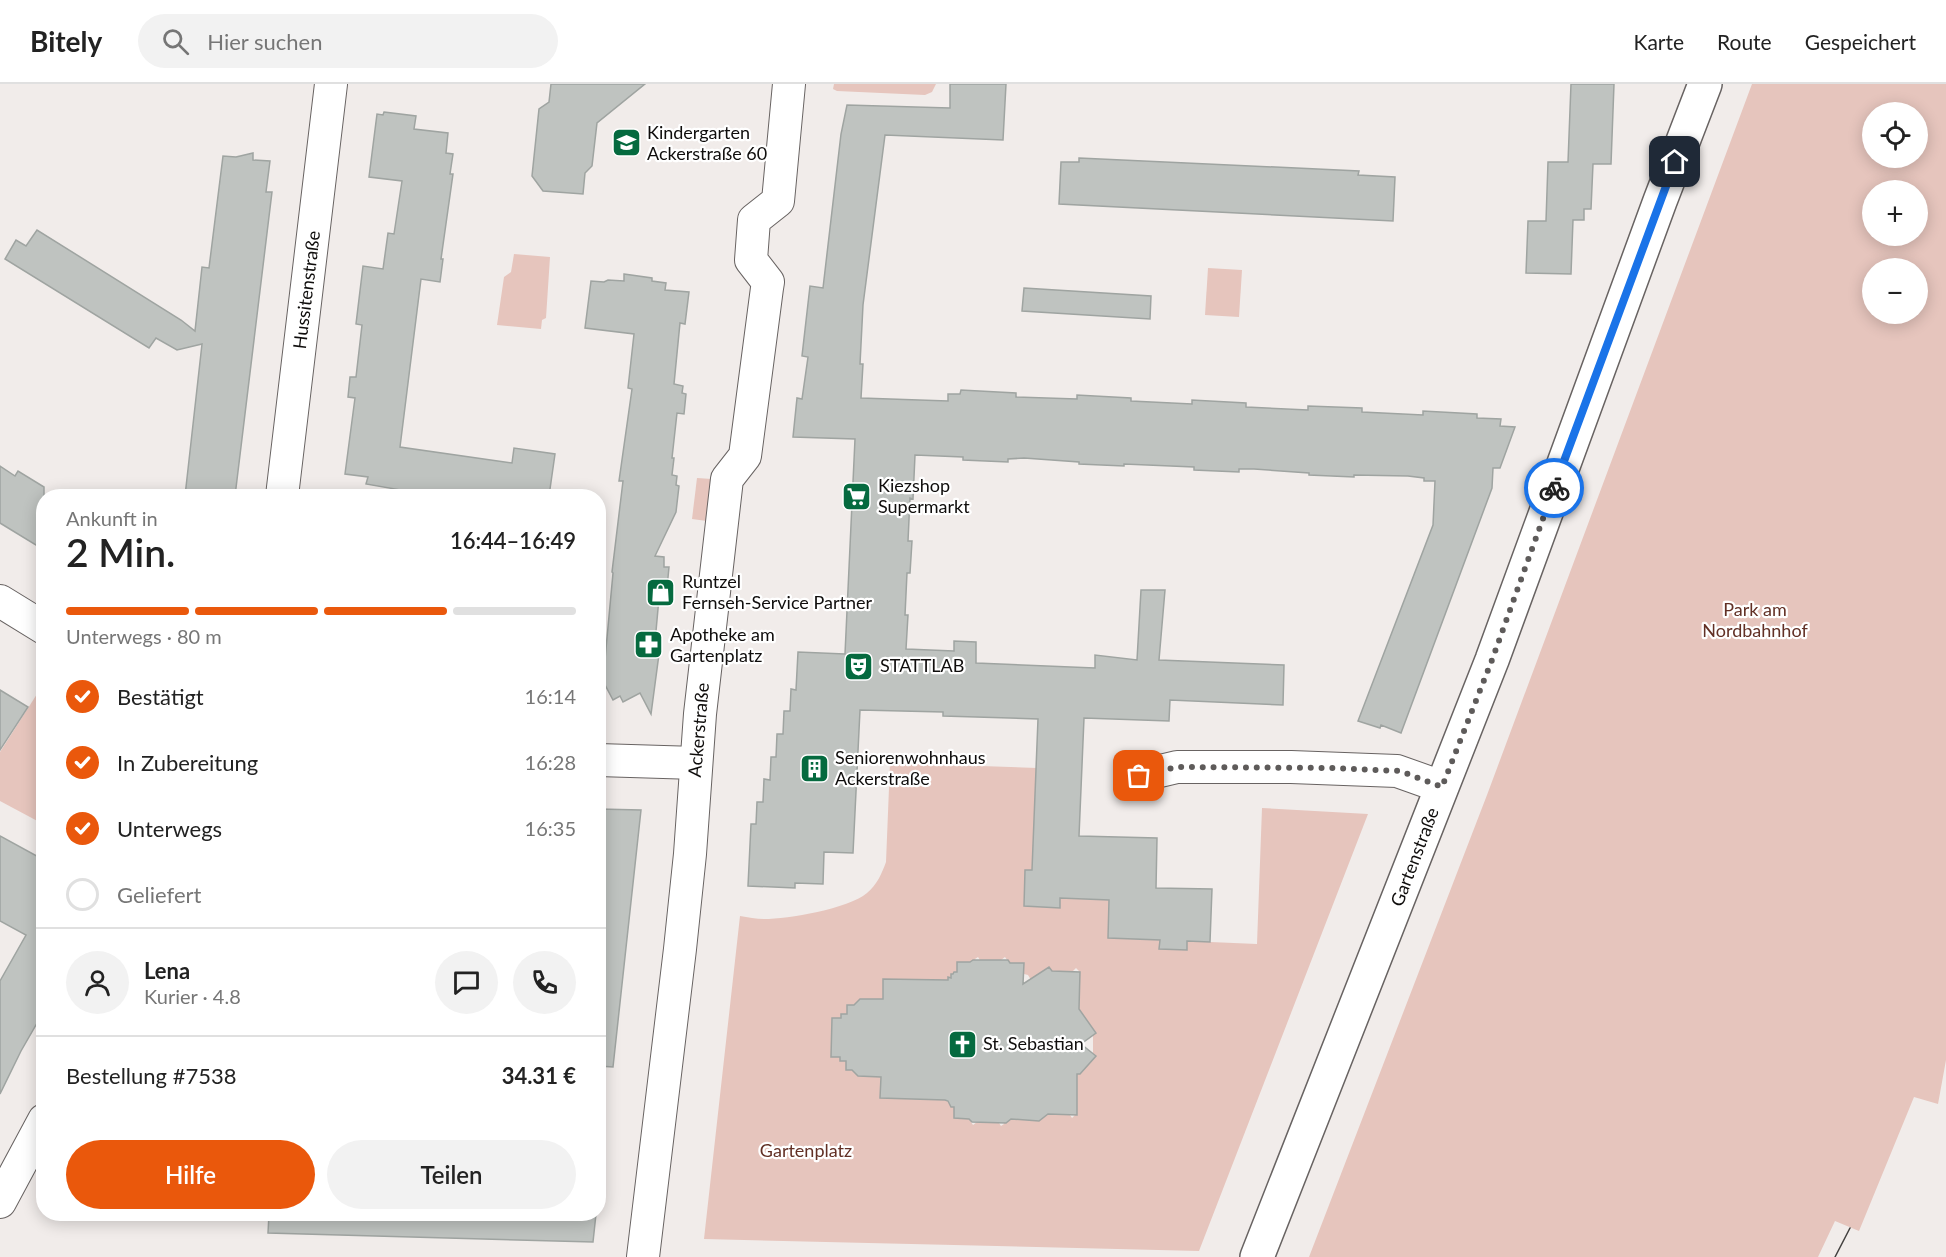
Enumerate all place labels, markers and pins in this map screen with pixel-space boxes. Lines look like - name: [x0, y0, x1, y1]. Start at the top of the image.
- place label: Kindergarten Ackerstraße 60: [647, 121, 767, 164]
- school or university icon: Kindergarten Ackerstraße 60: [610, 127, 642, 159]
- pin: [1649, 136, 1700, 187]
- place label: Kiezshop Supermarkt: [878, 474, 970, 517]
- supermarket icon: Kiezshop Supermarkt: [841, 480, 873, 512]
- place label: Runtzel Fernseh-Service Partner: [682, 570, 872, 613]
- shop icon: Runtzel Fernseh-Service Partner: [645, 576, 677, 608]
- place label: Apotheke am Gartenplatz: [670, 623, 775, 666]
- pharmacy icon: Apotheke am Gartenplatz: [633, 629, 665, 661]
- theatre icon: STATTLAB: [843, 650, 875, 682]
- place label: STATTLAB: [880, 654, 964, 676]
- place label: Seniorenwohnhaus Ackerstraße: [835, 746, 986, 789]
- pin: [1113, 750, 1164, 801]
- building icon: Seniorenwohnhaus Ackerstraße: [798, 752, 830, 784]
- church icon: St. Sebastian: [946, 1028, 978, 1060]
- place label: St. Sebastian: [983, 1032, 1084, 1054]

